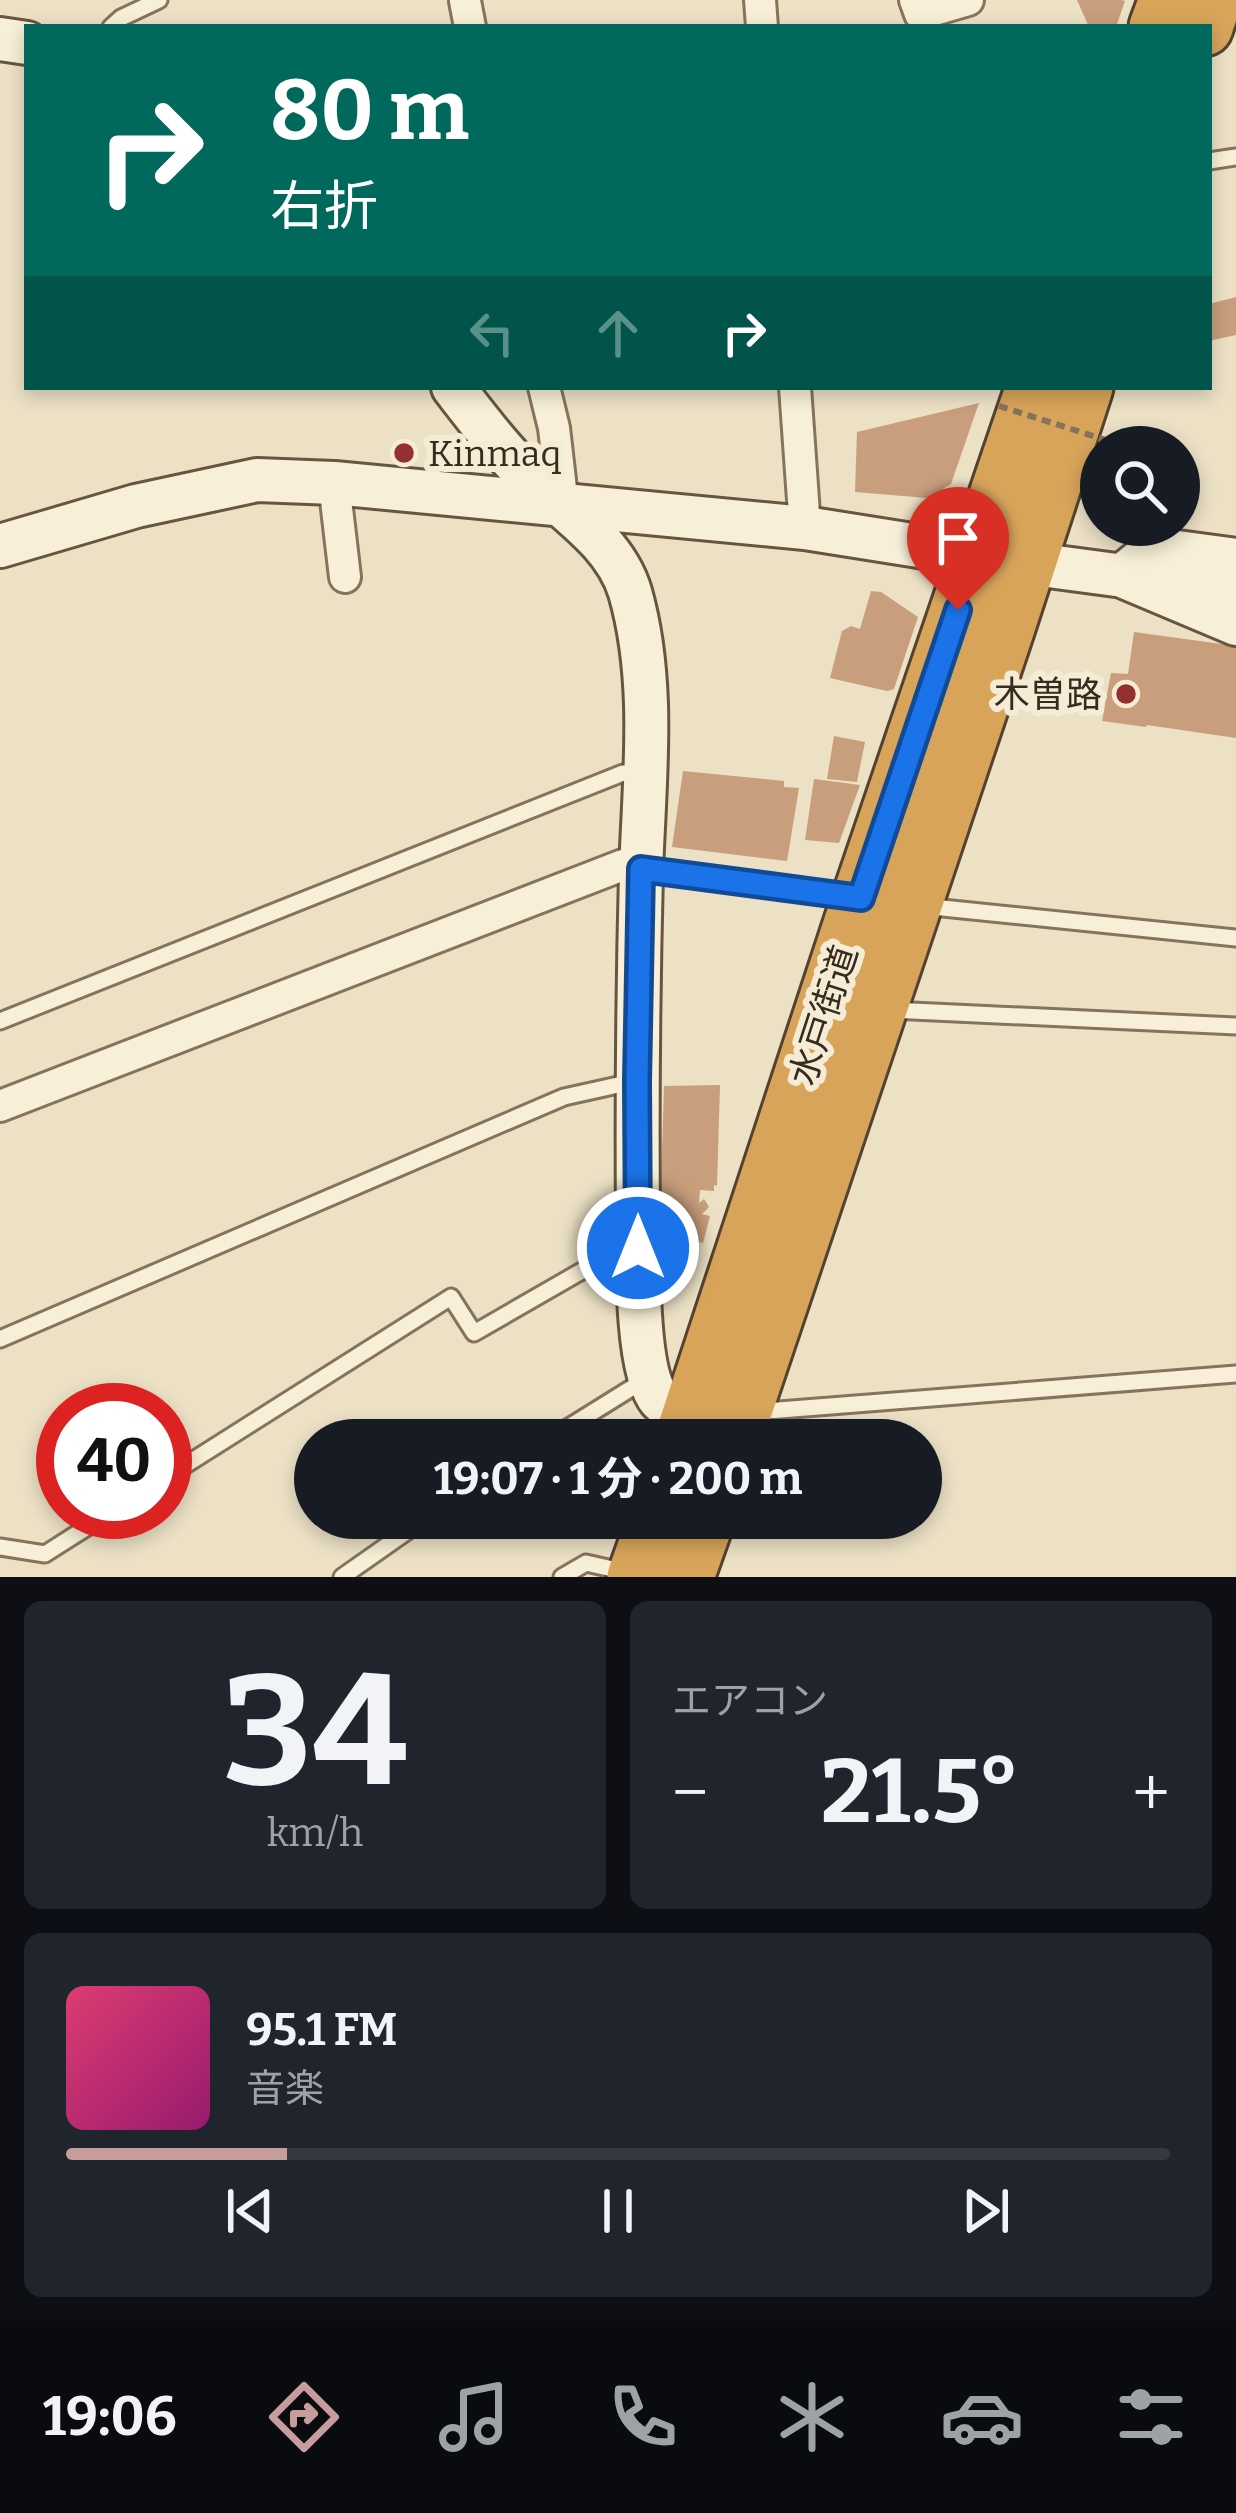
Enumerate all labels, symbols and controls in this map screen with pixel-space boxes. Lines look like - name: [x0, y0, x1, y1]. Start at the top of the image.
- text: 80 m: [270, 60, 469, 161]
- icon: right: [72, 72, 228, 228]
- text: 右折: [270, 175, 378, 239]
- icon: left: [459, 300, 525, 366]
- icon: ahead: [585, 300, 651, 366]
- icon: right: [711, 300, 777, 366]
- map controls: [1080, 426, 1200, 546]
- button: search: [1080, 426, 1200, 546]
- place label: Kinmaq: [428, 432, 561, 476]
- marker: Kinmaq: [391, 440, 417, 466]
- pin: [907, 487, 1009, 610]
- icon: arrive: [925, 505, 991, 571]
- place label: 木曽路: [994, 673, 1102, 717]
- marker: 木曽路: [1113, 681, 1139, 707]
- street label: 水戸街道: [781, 940, 867, 1091]
- position arrow: [575, 1185, 701, 1311]
- speed limit sign: 40: [36, 1383, 192, 1539]
- text: 19:07 · 1 分 · 200 m: [434, 1452, 802, 1506]
- text: 34: [223, 1638, 407, 1825]
- text: エアコン: [672, 1678, 828, 1724]
- text: 21.5°: [821, 1738, 1020, 1846]
- text: −: [672, 1753, 708, 1832]
- text: +: [1132, 1753, 1170, 1832]
- text: km/h: [267, 1810, 363, 1856]
- text: 95.1 FM: [246, 2003, 397, 2057]
- text: 音楽: [246, 2066, 324, 2112]
- icon: previous: [217, 2178, 283, 2244]
- icon: pause: [585, 2178, 651, 2244]
- icon: next: [953, 2178, 1019, 2244]
- icon: directions: [262, 2375, 346, 2459]
- icon: music: [432, 2375, 516, 2459]
- icon: phone: [601, 2375, 685, 2459]
- icon: climate: [770, 2375, 854, 2459]
- icon: car: [940, 2375, 1024, 2459]
- icon: filters: [1109, 2375, 1193, 2459]
- text: 19:06: [43, 2385, 177, 2449]

